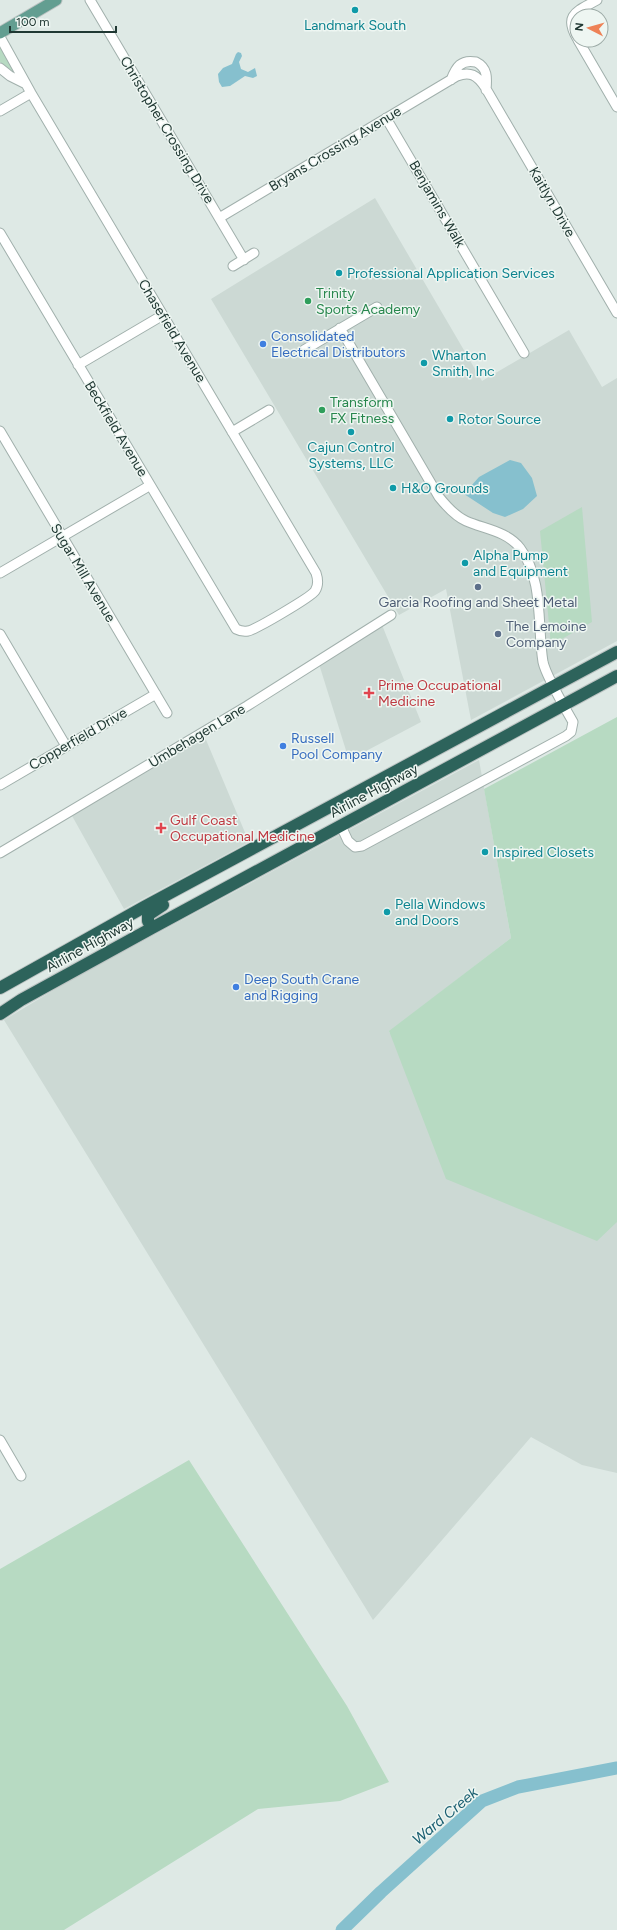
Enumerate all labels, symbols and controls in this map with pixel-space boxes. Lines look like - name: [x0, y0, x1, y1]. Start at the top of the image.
- marker: Landmark South: [350, 5, 360, 15]
- scale bar: [10, 8, 116, 34]
- north arrow: [569, 8, 609, 48]
- text: 100 m: [16, 15, 50, 29]
- place label: Landmark South: [304, 17, 406, 34]
- text: N: [573, 22, 586, 32]
- street label: Christopher Crossing Drive: [116, 53, 218, 207]
- street label: Bryans Crossing Avenue: [266, 103, 405, 195]
- street label: Benjamins Walk: [405, 157, 469, 251]
- street label: Kaitlyn Drive: [525, 164, 579, 240]
- place label: Professional Application Services: [347, 265, 555, 282]
- marker: Professional Application Services: [334, 268, 344, 278]
- street label: Chasefield Avenue: [134, 276, 210, 386]
- place label: Trinity Sports Academy: [316, 285, 421, 318]
- marker: Trinity Sports Academy: [303, 296, 313, 306]
- place label: Consolidated Electrical Distributors: [271, 328, 405, 361]
- marker: Consolidated Electrical Distributors: [258, 339, 268, 349]
- place label: Wharton Smith, Inc: [432, 347, 495, 380]
- marker: Wharton Smith, Inc: [419, 358, 429, 368]
- street label: Beckfield Avenue: [81, 378, 151, 480]
- place label: Transform FX Fitness: [330, 394, 394, 427]
- marker: Transform FX Fitness: [317, 405, 327, 415]
- place label: Rotor Source: [458, 411, 541, 428]
- marker: Rotor Source: [445, 414, 455, 424]
- marker: Cajun Control Systems, LLC: [346, 427, 356, 437]
- place label: Cajun Control Systems, LLC: [307, 439, 395, 472]
- place label: H&O Grounds: [401, 480, 489, 497]
- marker: H&O Grounds: [388, 483, 398, 493]
- street label: Sugar Mill Avenue: [47, 521, 119, 626]
- place label: Alpha Pump and Equipment: [473, 547, 568, 580]
- marker: Alpha Pump and Equipment: [460, 558, 470, 568]
- marker: Garcia Roofing and Sheet Metal: [473, 582, 483, 592]
- place label: Garcia Roofing and Sheet Metal: [379, 594, 577, 611]
- place label: The Lemoine Company: [506, 618, 587, 651]
- marker: The Lemoine Company: [493, 629, 503, 639]
- place label: Prime Occupational Medicine: [378, 677, 501, 710]
- marker: Prime Occupational Medicine: [363, 687, 375, 699]
- street label: Umbehagen Lane: [146, 700, 249, 772]
- street label: Copperfield Drive: [26, 704, 130, 774]
- place label: Russell Pool Company: [291, 730, 383, 763]
- marker: Russell Pool Company: [278, 741, 288, 751]
- street label: Airline Highway: [327, 760, 422, 821]
- place label: Gulf Coast Occupational Medicine: [170, 812, 315, 845]
- marker: Gulf Coast Occupational Medicine: [155, 822, 167, 834]
- place label: Inspired Closets: [493, 844, 594, 861]
- marker: Inspired Closets: [480, 847, 490, 857]
- place label: Pella Windows and Doors: [395, 896, 486, 929]
- marker: Pella Windows and Doors: [382, 907, 392, 917]
- street label: Airline Highway: [43, 914, 137, 976]
- place label: Deep South Crane and Rigging: [244, 971, 360, 1004]
- marker: Deep South Crane and Rigging: [231, 982, 241, 992]
- water label: Ward Creek: [409, 1783, 482, 1849]

